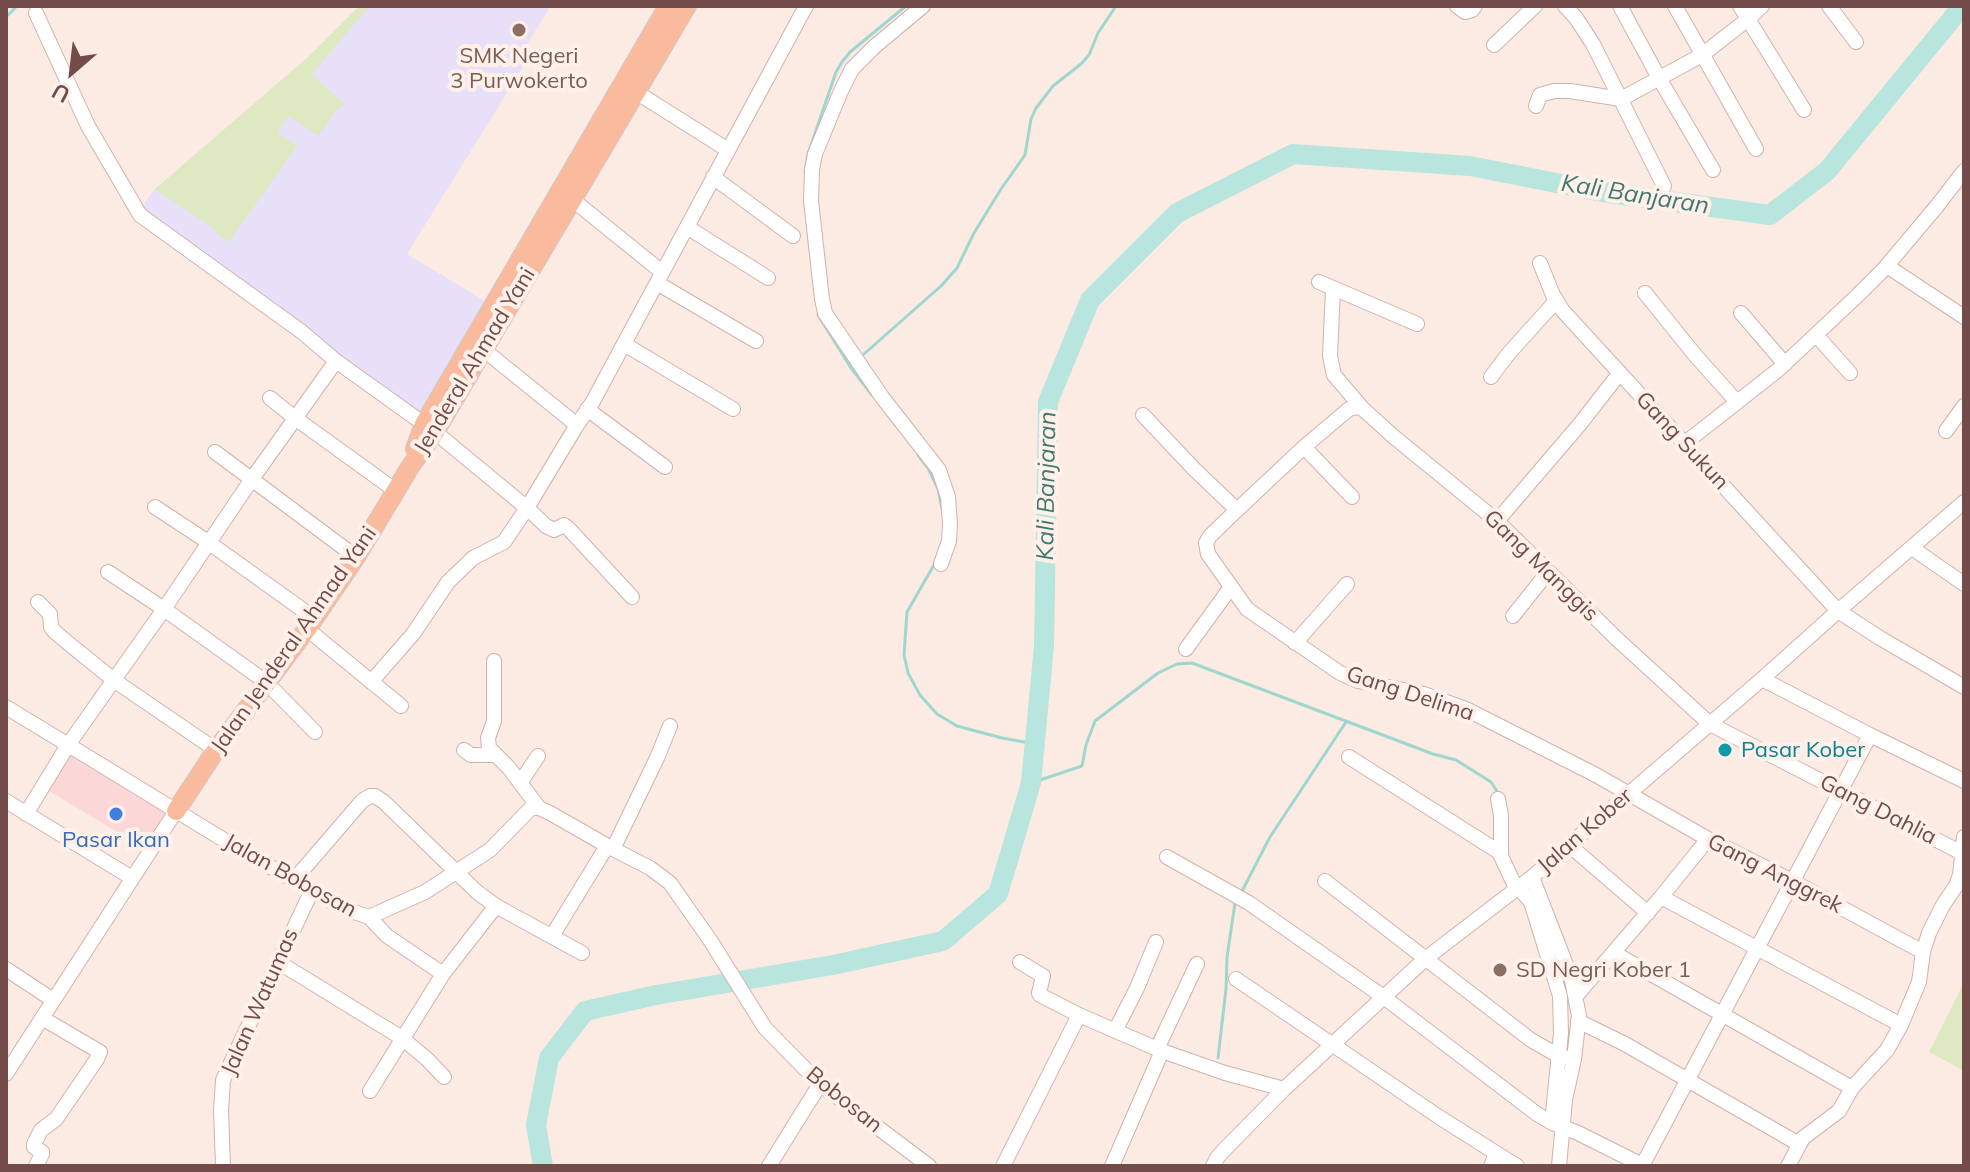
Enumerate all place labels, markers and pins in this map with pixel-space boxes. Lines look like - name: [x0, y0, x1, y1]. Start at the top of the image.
- marker: SMK Negeri 3 Purwokerto: [510, 21, 528, 39]
- place label: SMK Negeri 3 Purwokerto: [450, 43, 588, 94]
- place label: Pasar Kober: [1741, 737, 1865, 763]
- marker: Pasar Kober: [1716, 741, 1734, 759]
- marker: Pasar Ikan: [107, 805, 125, 823]
- place label: Pasar Ikan: [62, 827, 170, 853]
- place label: SD Negri Kober 1: [1516, 957, 1691, 983]
- marker: SD Negri Kober 1: [1491, 961, 1509, 979]

